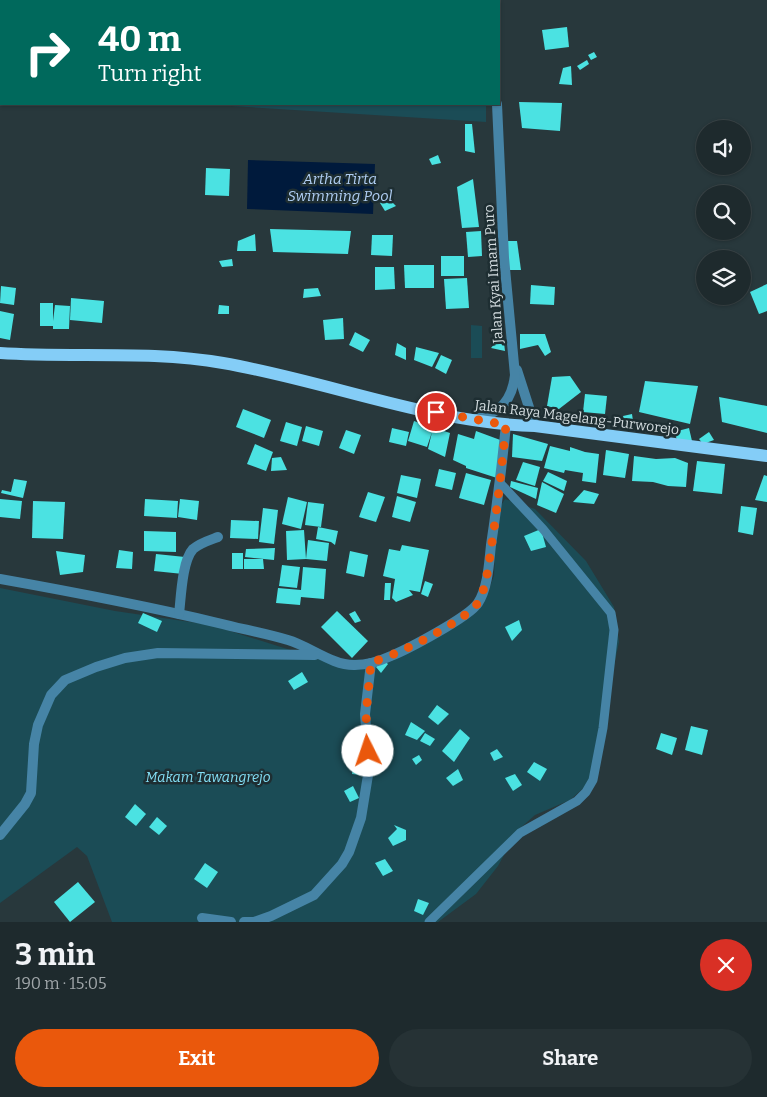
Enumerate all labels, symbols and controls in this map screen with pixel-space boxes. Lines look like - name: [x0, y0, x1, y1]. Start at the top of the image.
- text: 40 m: [98, 18, 181, 60]
- icon: right: [15, 20, 80, 85]
- text: Turn right: [98, 60, 201, 87]
- map controls: [696, 120, 751, 305]
- button: sound: [696, 120, 751, 175]
- water label: Artha Tirta Swimming Pool: [287, 170, 393, 205]
- button: search: [696, 185, 751, 240]
- street label: Jalan Kyai Imam Puro: [480, 204, 507, 345]
- button: layers: [696, 250, 751, 305]
- pin: [415, 391, 457, 433]
- street label: Jalan Raya Magelang-Purworejo: [473, 396, 680, 438]
- icon: arrive: [422, 398, 450, 426]
- position arrow: [341, 724, 393, 776]
- park label: Makam Tawangrejo: [145, 769, 271, 786]
- text: 3 min: [15, 937, 95, 973]
- button: close: [700, 939, 752, 991]
- text: 190 m · 15:05: [15, 974, 107, 993]
- button: Exit: [15, 1029, 379, 1087]
- button: Share: [389, 1029, 752, 1087]

